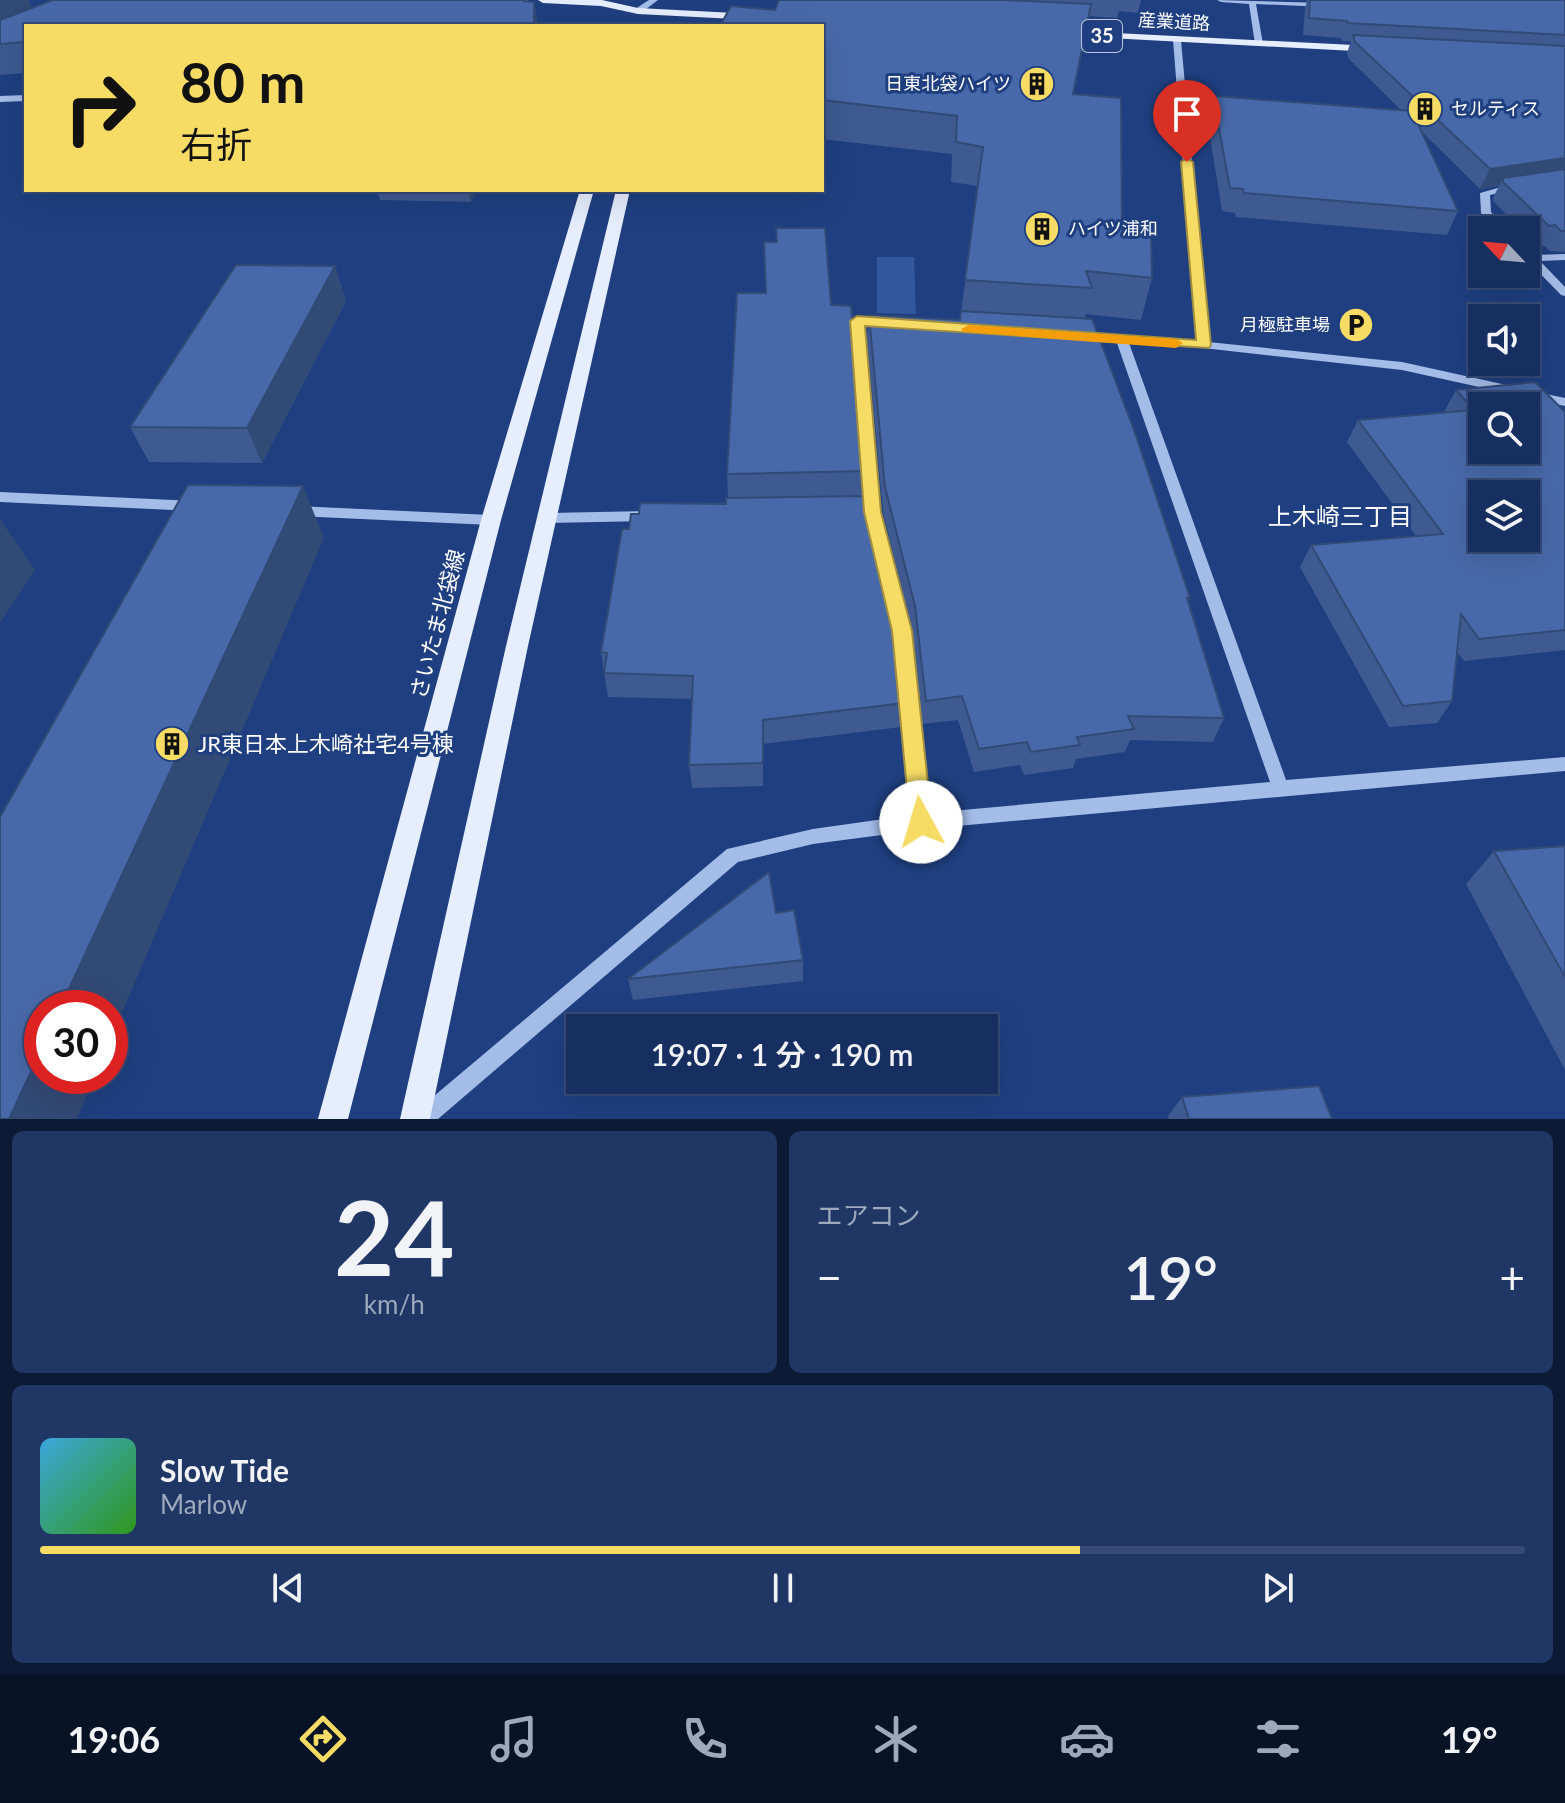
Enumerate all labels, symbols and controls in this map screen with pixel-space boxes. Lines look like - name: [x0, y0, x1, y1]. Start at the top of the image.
- street label: 産業道路: [1138, 8, 1211, 34]
- road number: 35: [1082, 20, 1122, 52]
- text: 80 m: [180, 48, 305, 115]
- icon: right: [48, 56, 152, 160]
- building icon: 日東北袋ハイツ: [1018, 65, 1056, 103]
- place label: 日東北袋ハイツ: [885, 72, 1011, 94]
- pin: [1153, 80, 1221, 162]
- building icon: セルティス: [1406, 90, 1444, 128]
- icon: arrive: [1165, 92, 1209, 136]
- place label: セルティス: [1451, 97, 1540, 119]
- text: 右折: [180, 122, 252, 166]
- building icon: ハイツ浦和: [1023, 210, 1061, 248]
- north arrow: [1468, 216, 1540, 288]
- map controls: [1468, 216, 1540, 552]
- place label: ハイツ浦和: [1068, 217, 1158, 239]
- button: sound: [1468, 304, 1540, 376]
- parking icon: 月極駐車場: [1337, 306, 1375, 344]
- place label: 月極駐車場: [1240, 313, 1330, 335]
- button: search: [1468, 392, 1540, 464]
- button: layers: [1468, 480, 1540, 552]
- district label: 上木崎三丁目: [1268, 501, 1412, 530]
- street label: さいたま北袋線: [404, 546, 469, 701]
- building icon: JR東日本上木崎社宅4号棟: [153, 725, 191, 763]
- place label: JR東日本上木崎社宅4号棟: [198, 730, 454, 757]
- position arrow: [879, 780, 963, 864]
- speed limit sign: 30: [24, 990, 128, 1094]
- text: 19:07 · 1 分 · 190 m: [651, 1036, 913, 1072]
- text: 24: [334, 1173, 455, 1298]
- text: エアコン: [817, 1199, 921, 1231]
- text: 19°: [1124, 1241, 1218, 1313]
- text: −: [817, 1251, 842, 1303]
- text: +: [1499, 1251, 1525, 1303]
- text: km/h: [364, 1288, 425, 1320]
- text: Slow Tide: [160, 1452, 289, 1488]
- text: Marlow: [160, 1488, 247, 1520]
- icon: previous: [266, 1566, 310, 1610]
- icon: pause: [761, 1566, 805, 1610]
- icon: next: [1256, 1566, 1300, 1610]
- icon: directions: [295, 1711, 351, 1767]
- icon: music: [486, 1711, 542, 1767]
- icon: phone: [677, 1711, 733, 1767]
- icon: climate: [868, 1711, 924, 1767]
- icon: car: [1059, 1711, 1115, 1767]
- icon: filters: [1250, 1711, 1306, 1767]
- text: 19:06: [67, 1717, 160, 1761]
- text: 19°: [1441, 1717, 1497, 1761]

